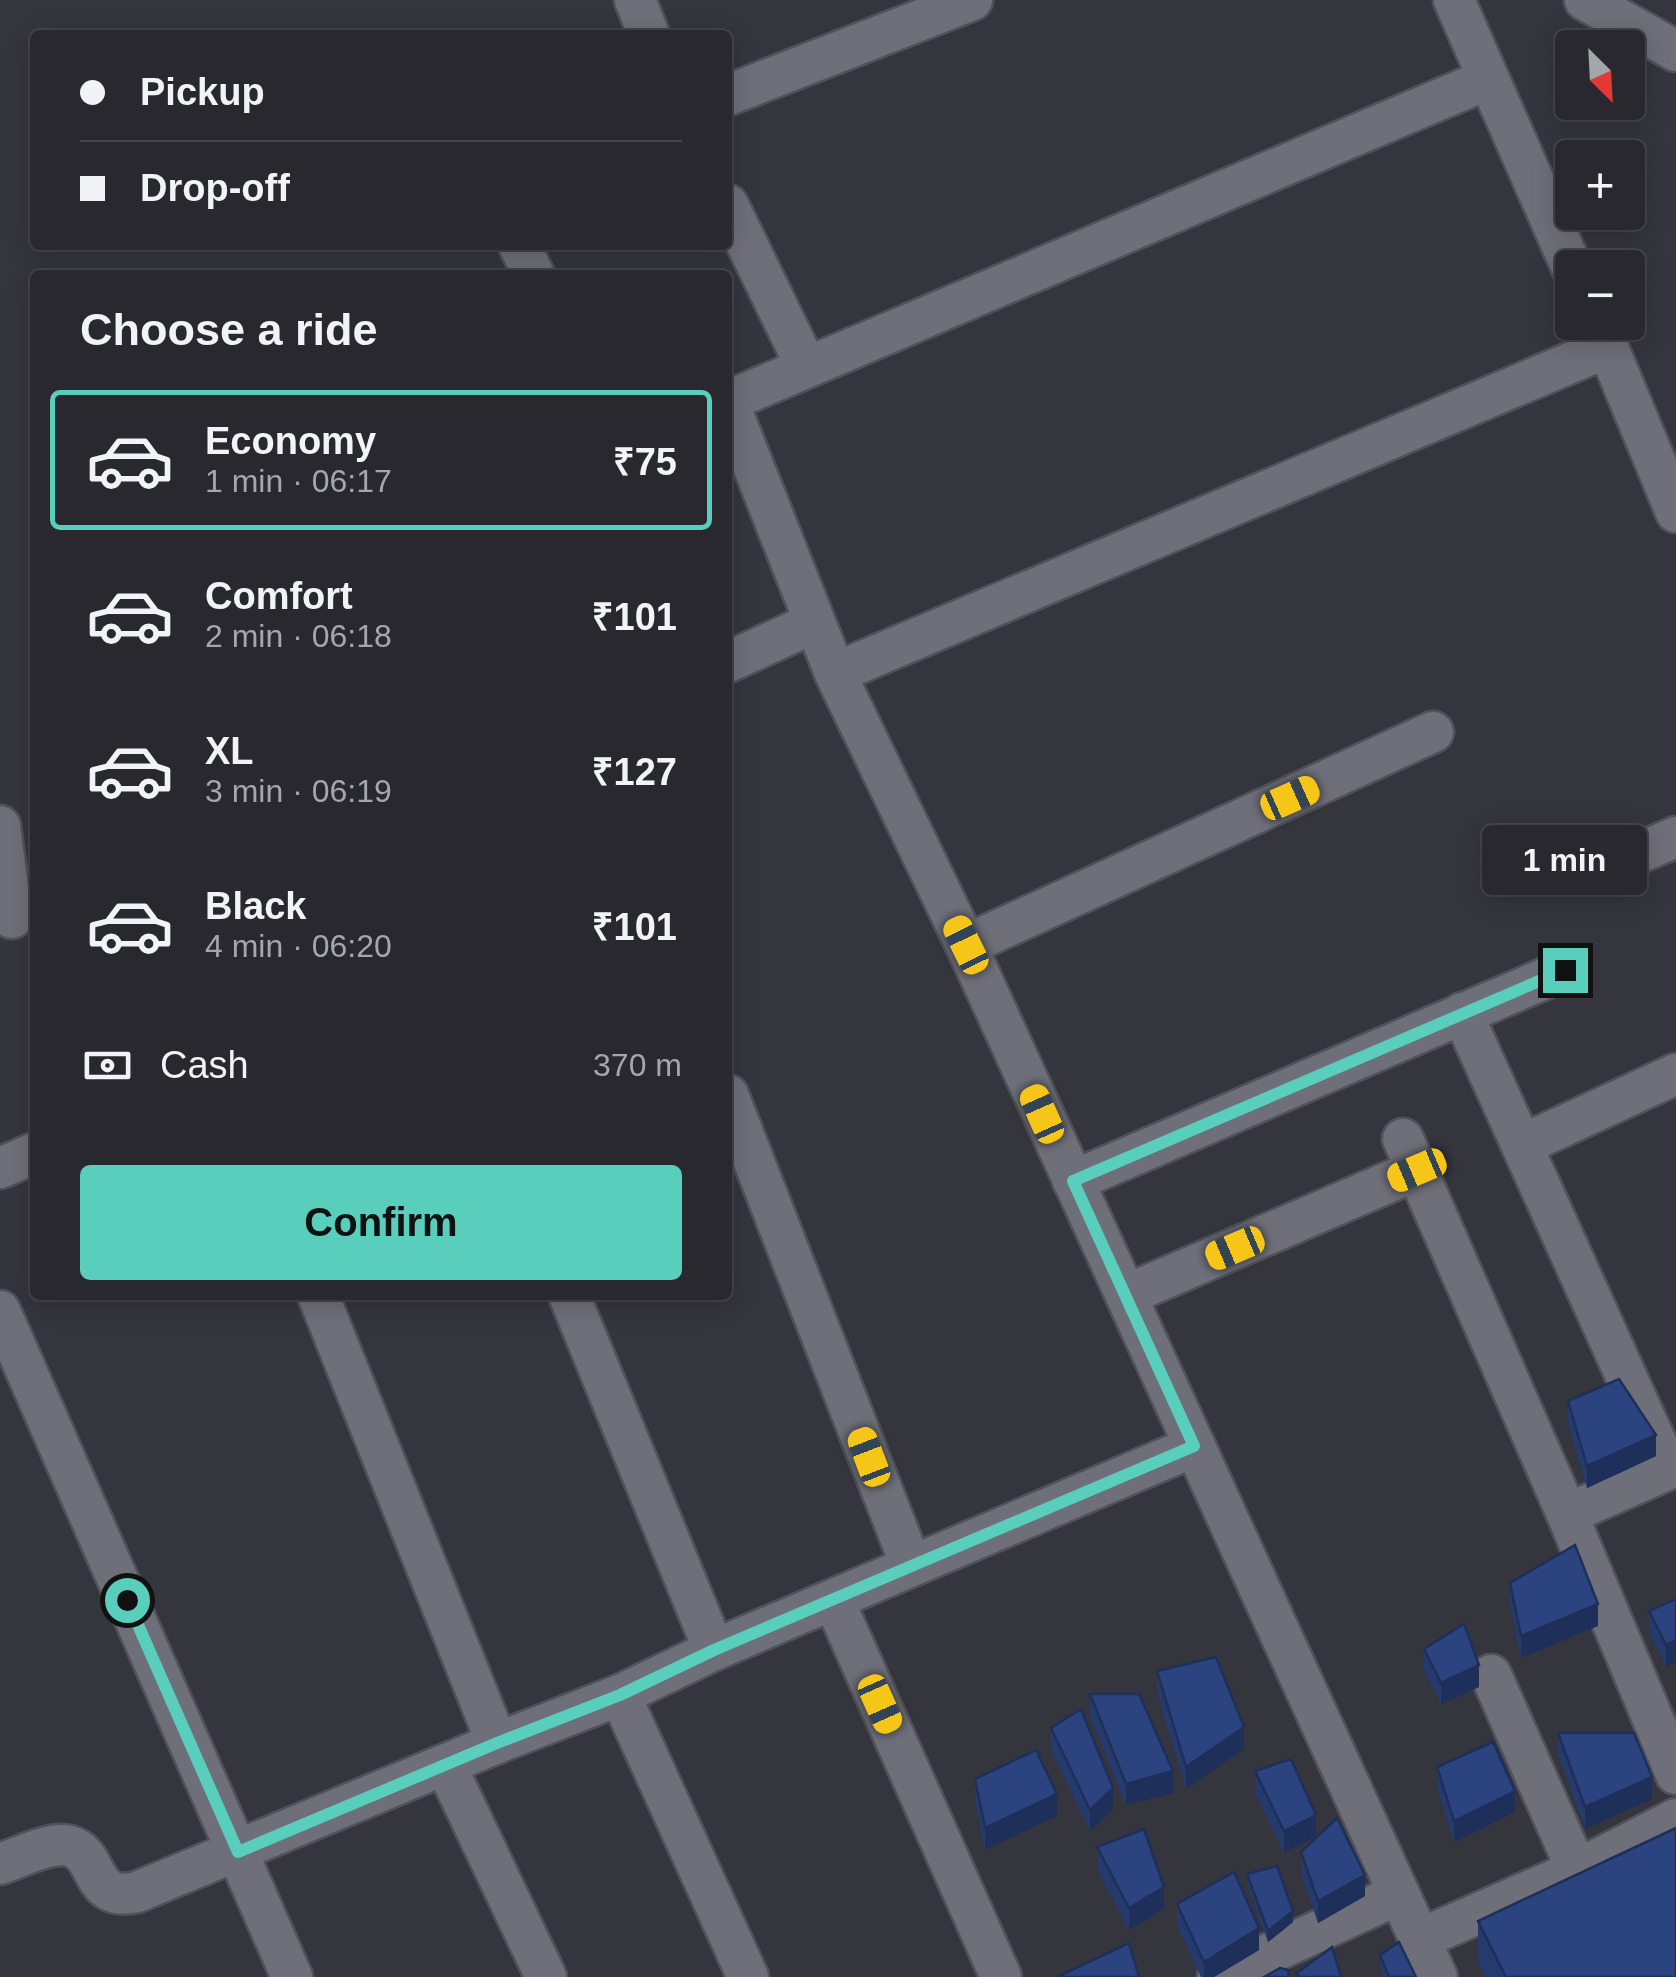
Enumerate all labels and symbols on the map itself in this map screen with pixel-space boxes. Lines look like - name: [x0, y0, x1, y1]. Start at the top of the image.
- north arrow: [1555, 30, 1645, 120]
- car: [1256, 772, 1324, 824]
- callout: 1 min: [1482, 825, 1648, 895]
- car: [939, 911, 993, 979]
- route end: [1543, 948, 1588, 993]
- car: [1016, 1080, 1068, 1148]
- car: [1384, 1144, 1450, 1196]
- car: [1202, 1222, 1268, 1274]
- car: [844, 1424, 894, 1490]
- route start: [105, 1578, 150, 1623]
- car: [854, 1670, 906, 1738]

